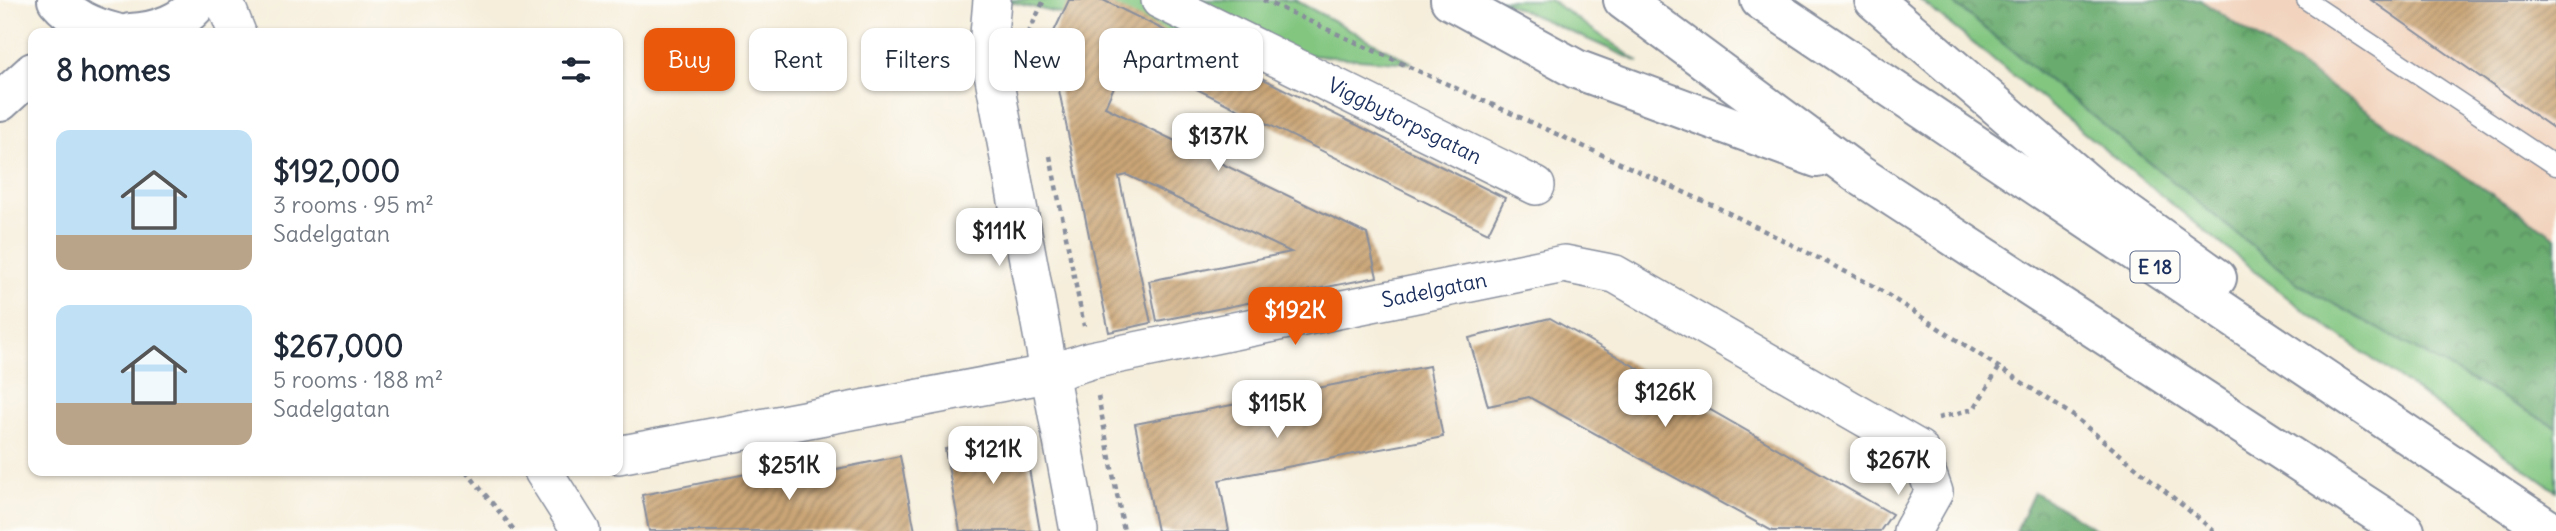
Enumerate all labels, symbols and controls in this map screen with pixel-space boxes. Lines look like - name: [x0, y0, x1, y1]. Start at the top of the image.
- chip: Buy: [644, 28, 735, 91]
- chip: Rent: [749, 28, 847, 91]
- chip: Filters: [861, 28, 975, 91]
- chip: New: [989, 28, 1085, 91]
- chip: Apartment: [1099, 28, 1263, 91]
- text: 8 homes: [56, 51, 171, 89]
- icon: filters: [557, 51, 595, 89]
- street label: Viggbytorpsgatan: [1323, 71, 1487, 170]
- pin: $137K: [1169, 114, 1267, 173]
- text: $137K: [1188, 121, 1248, 150]
- text: $192,000: [273, 152, 400, 190]
- icon: home: [112, 158, 196, 242]
- text: 3 rooms · 95 m²: [273, 190, 434, 219]
- pin: $111K: [950, 208, 1048, 268]
- text: $111K: [972, 216, 1026, 245]
- text: Sadelgatan: [273, 219, 390, 248]
- road number: E 18: [2130, 252, 2180, 282]
- street label: Sadelgatan: [1379, 266, 1489, 314]
- pin: $192K: [1246, 288, 1344, 347]
- text: $192K: [1264, 295, 1326, 324]
- text: $267,000: [273, 327, 404, 365]
- icon: home: [112, 333, 196, 417]
- text: 5 rooms · 188 m²: [273, 365, 443, 394]
- pin: $126K: [1616, 370, 1714, 429]
- text: $126K: [1634, 377, 1696, 406]
- pin: $115K: [1228, 380, 1326, 440]
- text: $115K: [1248, 388, 1306, 417]
- text: Sadelgatan: [273, 394, 390, 423]
- pin: $121K: [944, 426, 1042, 486]
- text: $121K: [964, 434, 1022, 463]
- pin: $267K: [1849, 438, 1947, 497]
- pin: $251K: [740, 442, 838, 502]
- text: $267K: [1866, 445, 1930, 474]
- text: $251K: [758, 450, 820, 479]

